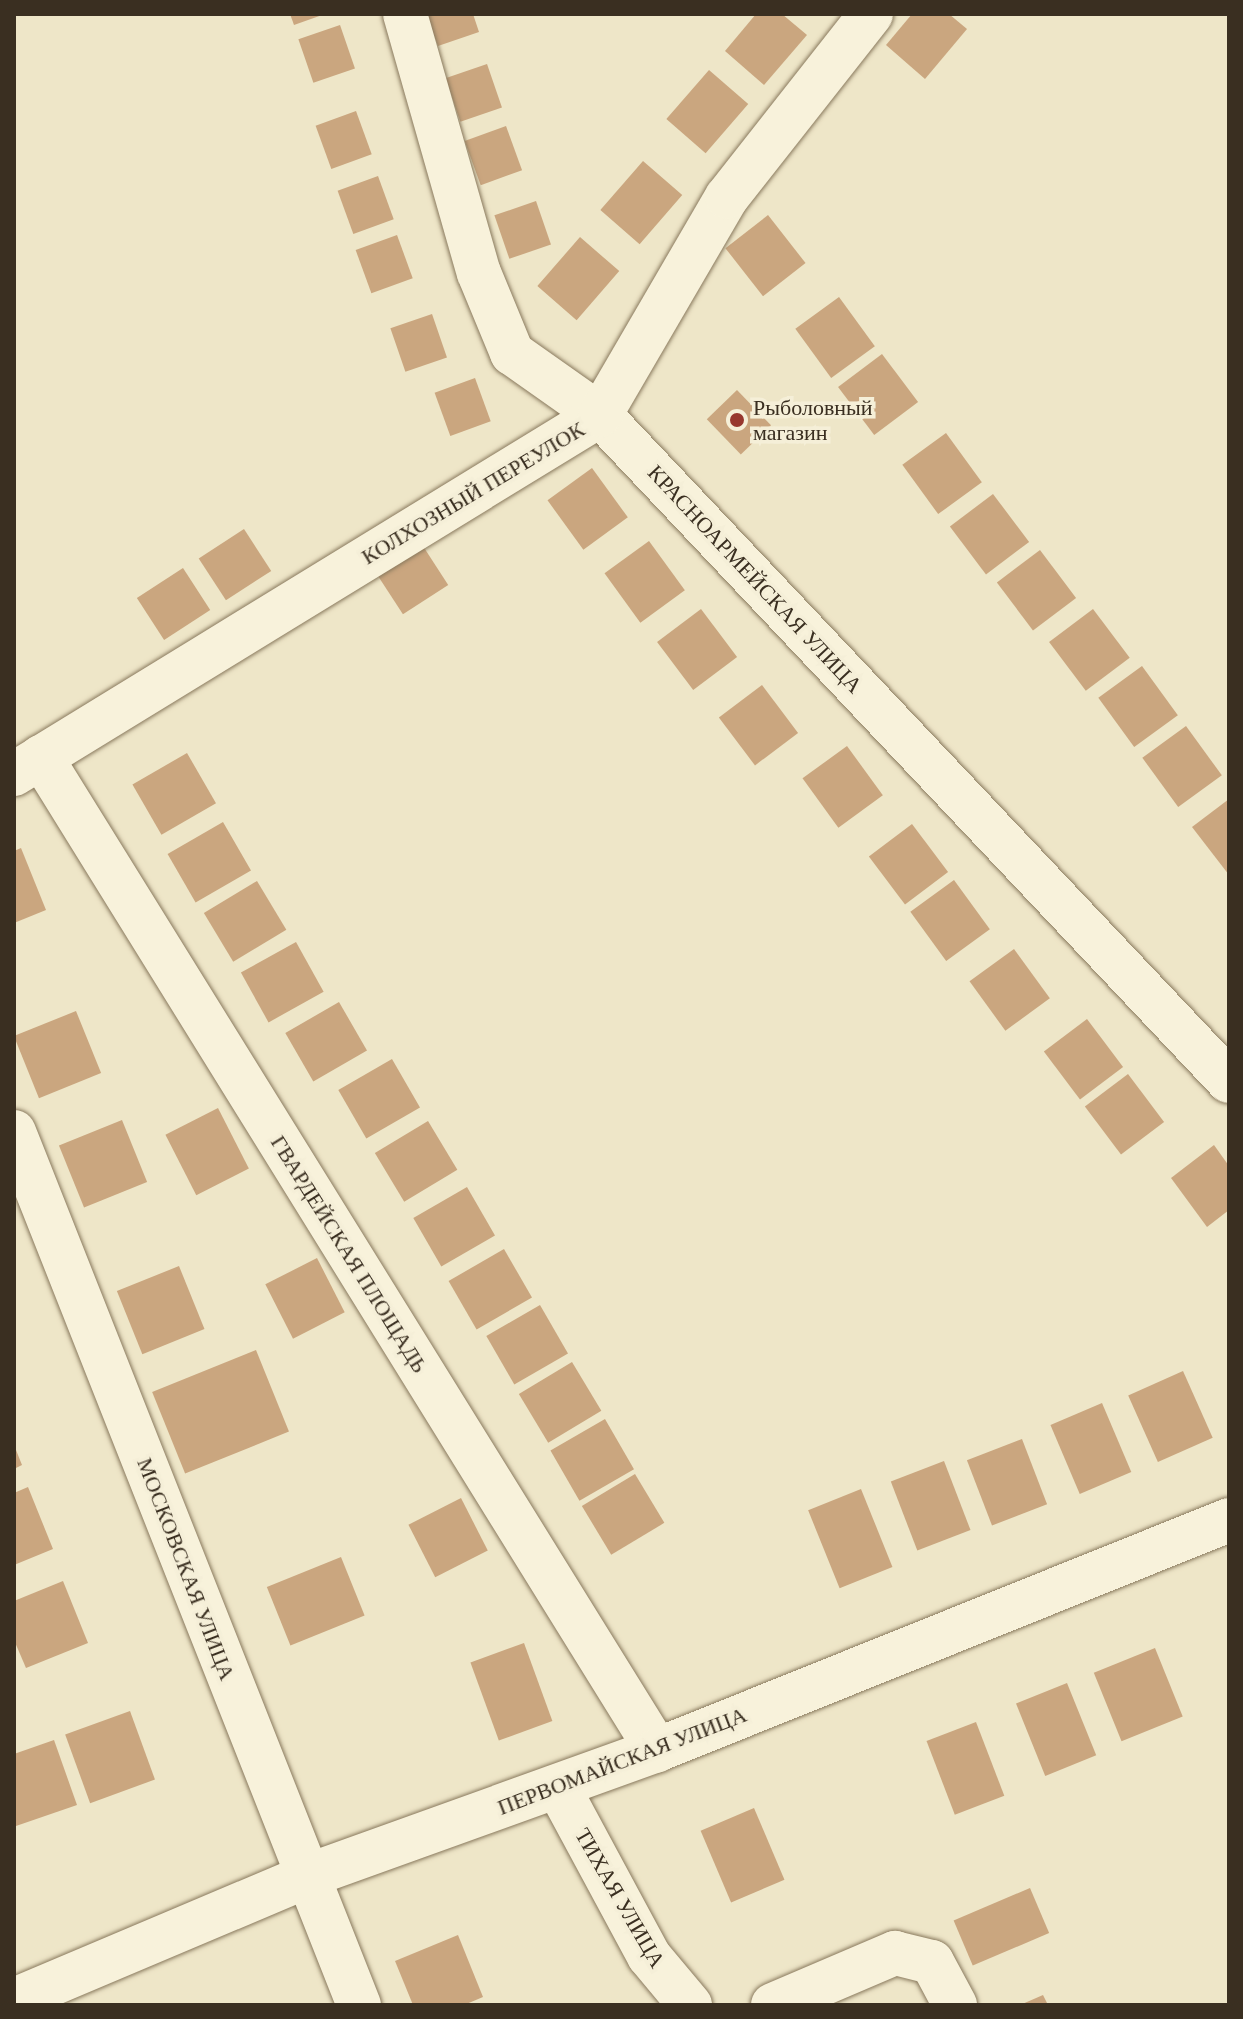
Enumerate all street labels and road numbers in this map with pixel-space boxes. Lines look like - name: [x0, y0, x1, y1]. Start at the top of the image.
- street label: КОЛХОЗНЫЙ ПЕРЕУЛОК: [357, 416, 589, 570]
- street label: КРАСНОАРМЕЙСКАЯ УЛИЦА: [642, 459, 868, 699]
- street label: ГВАРДЕЙСКАЯ ПЛОЩАДЬ: [265, 1131, 433, 1377]
- street label: МОСКОВСКАЯ УЛИЦА: [131, 1454, 241, 1684]
- street label: ПЕРВОМАЙСКАЯ УЛИЦА: [494, 1701, 750, 1821]
- street label: ТИХАЯ УЛИЦА: [569, 1823, 671, 1973]

